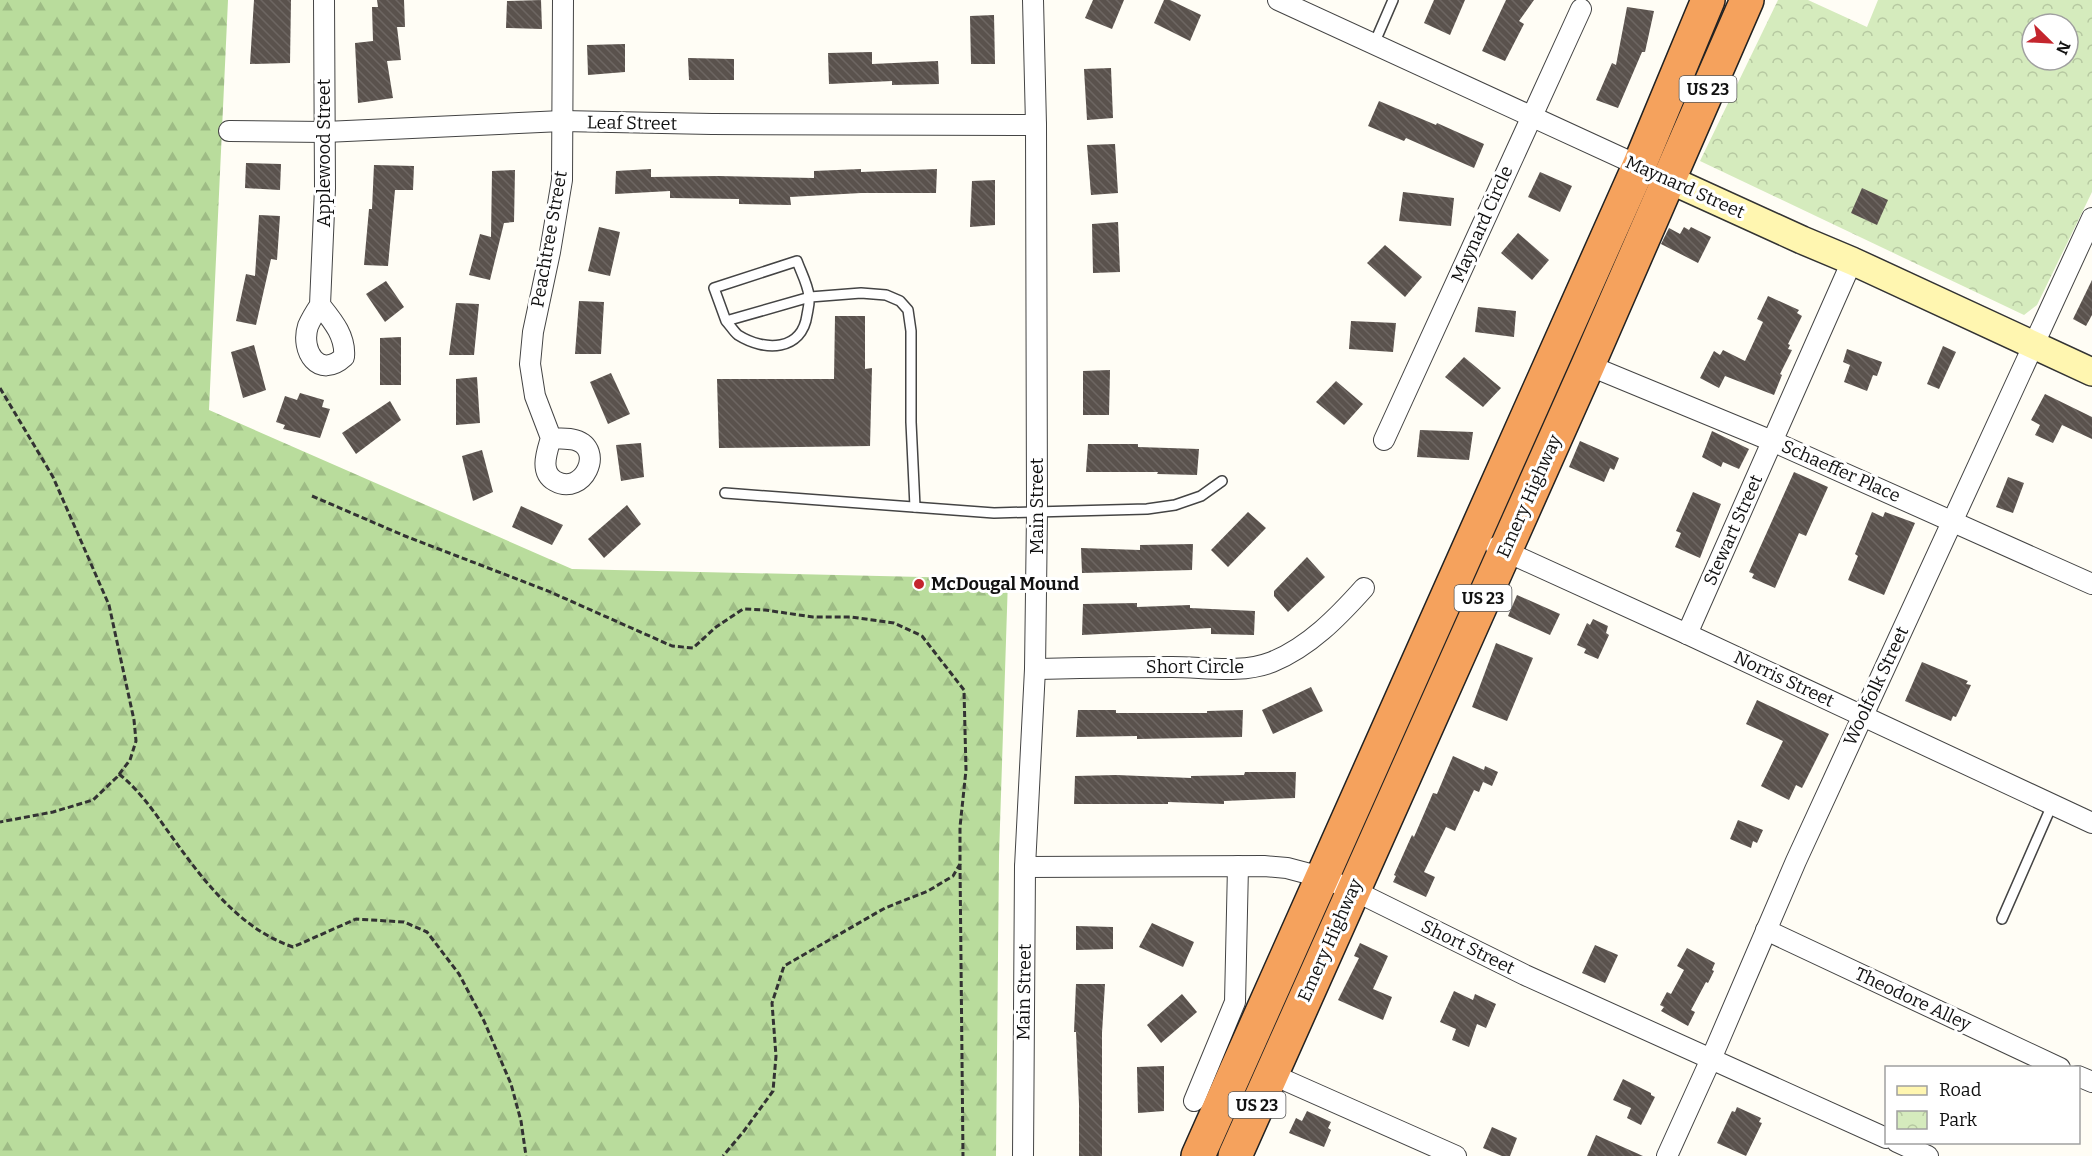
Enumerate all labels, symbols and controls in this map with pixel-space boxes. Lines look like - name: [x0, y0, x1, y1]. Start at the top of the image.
- north arrow: [2020, 12, 2080, 72]
- text: N: [2052, 38, 2074, 57]
- road number: US 23: [1680, 76, 1736, 102]
- street label: Applewood Street: [313, 78, 335, 227]
- street label: Leaf Street: [587, 111, 678, 135]
- street label: Maynard Street: [1622, 151, 1749, 223]
- street label: Maynard Circle: [1446, 162, 1518, 286]
- street label: Peachtree Street: [526, 168, 572, 309]
- street label: Emery Highway: [1492, 431, 1566, 561]
- street label: Schaeffer Place: [1778, 435, 1904, 507]
- street label: Main Street: [1026, 457, 1048, 554]
- street label: Stewart Street: [1699, 471, 1767, 589]
- place label: McDougal Mound: [931, 573, 1079, 595]
- marker: McDougal Mound: [912, 577, 926, 591]
- road number: US 23: [1454, 585, 1512, 611]
- street label: Woolfolk Street: [1839, 622, 1913, 749]
- street label: Norris Street: [1730, 646, 1838, 712]
- street label: Short Circle: [1146, 656, 1244, 678]
- street label: Emery Highway: [1293, 875, 1367, 1005]
- street label: Short Street: [1418, 915, 1519, 979]
- street label: Main Street: [1012, 943, 1036, 1041]
- street label: Theodore Alley: [1851, 962, 1975, 1036]
- legend: [1885, 1066, 2080, 1144]
- text: Road: [1939, 1079, 1982, 1101]
- road number: US 23: [1228, 1092, 1286, 1118]
- text: Park: [1939, 1109, 1978, 1131]

